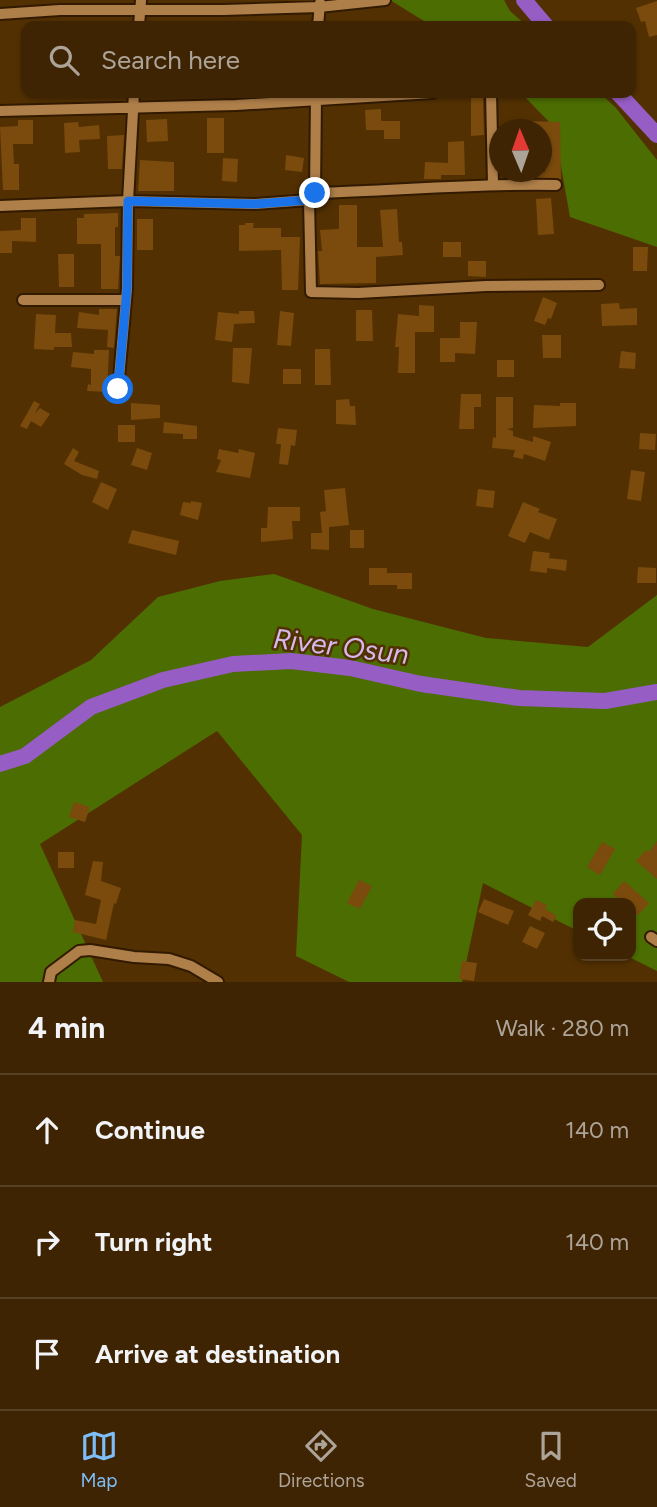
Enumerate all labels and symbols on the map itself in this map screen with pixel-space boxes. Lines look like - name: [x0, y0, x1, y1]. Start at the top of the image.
- north arrow: [489, 119, 552, 182]
- route end: [299, 177, 330, 208]
- route start: [102, 373, 133, 404]
- water label: River Osun: [271, 621, 411, 671]

